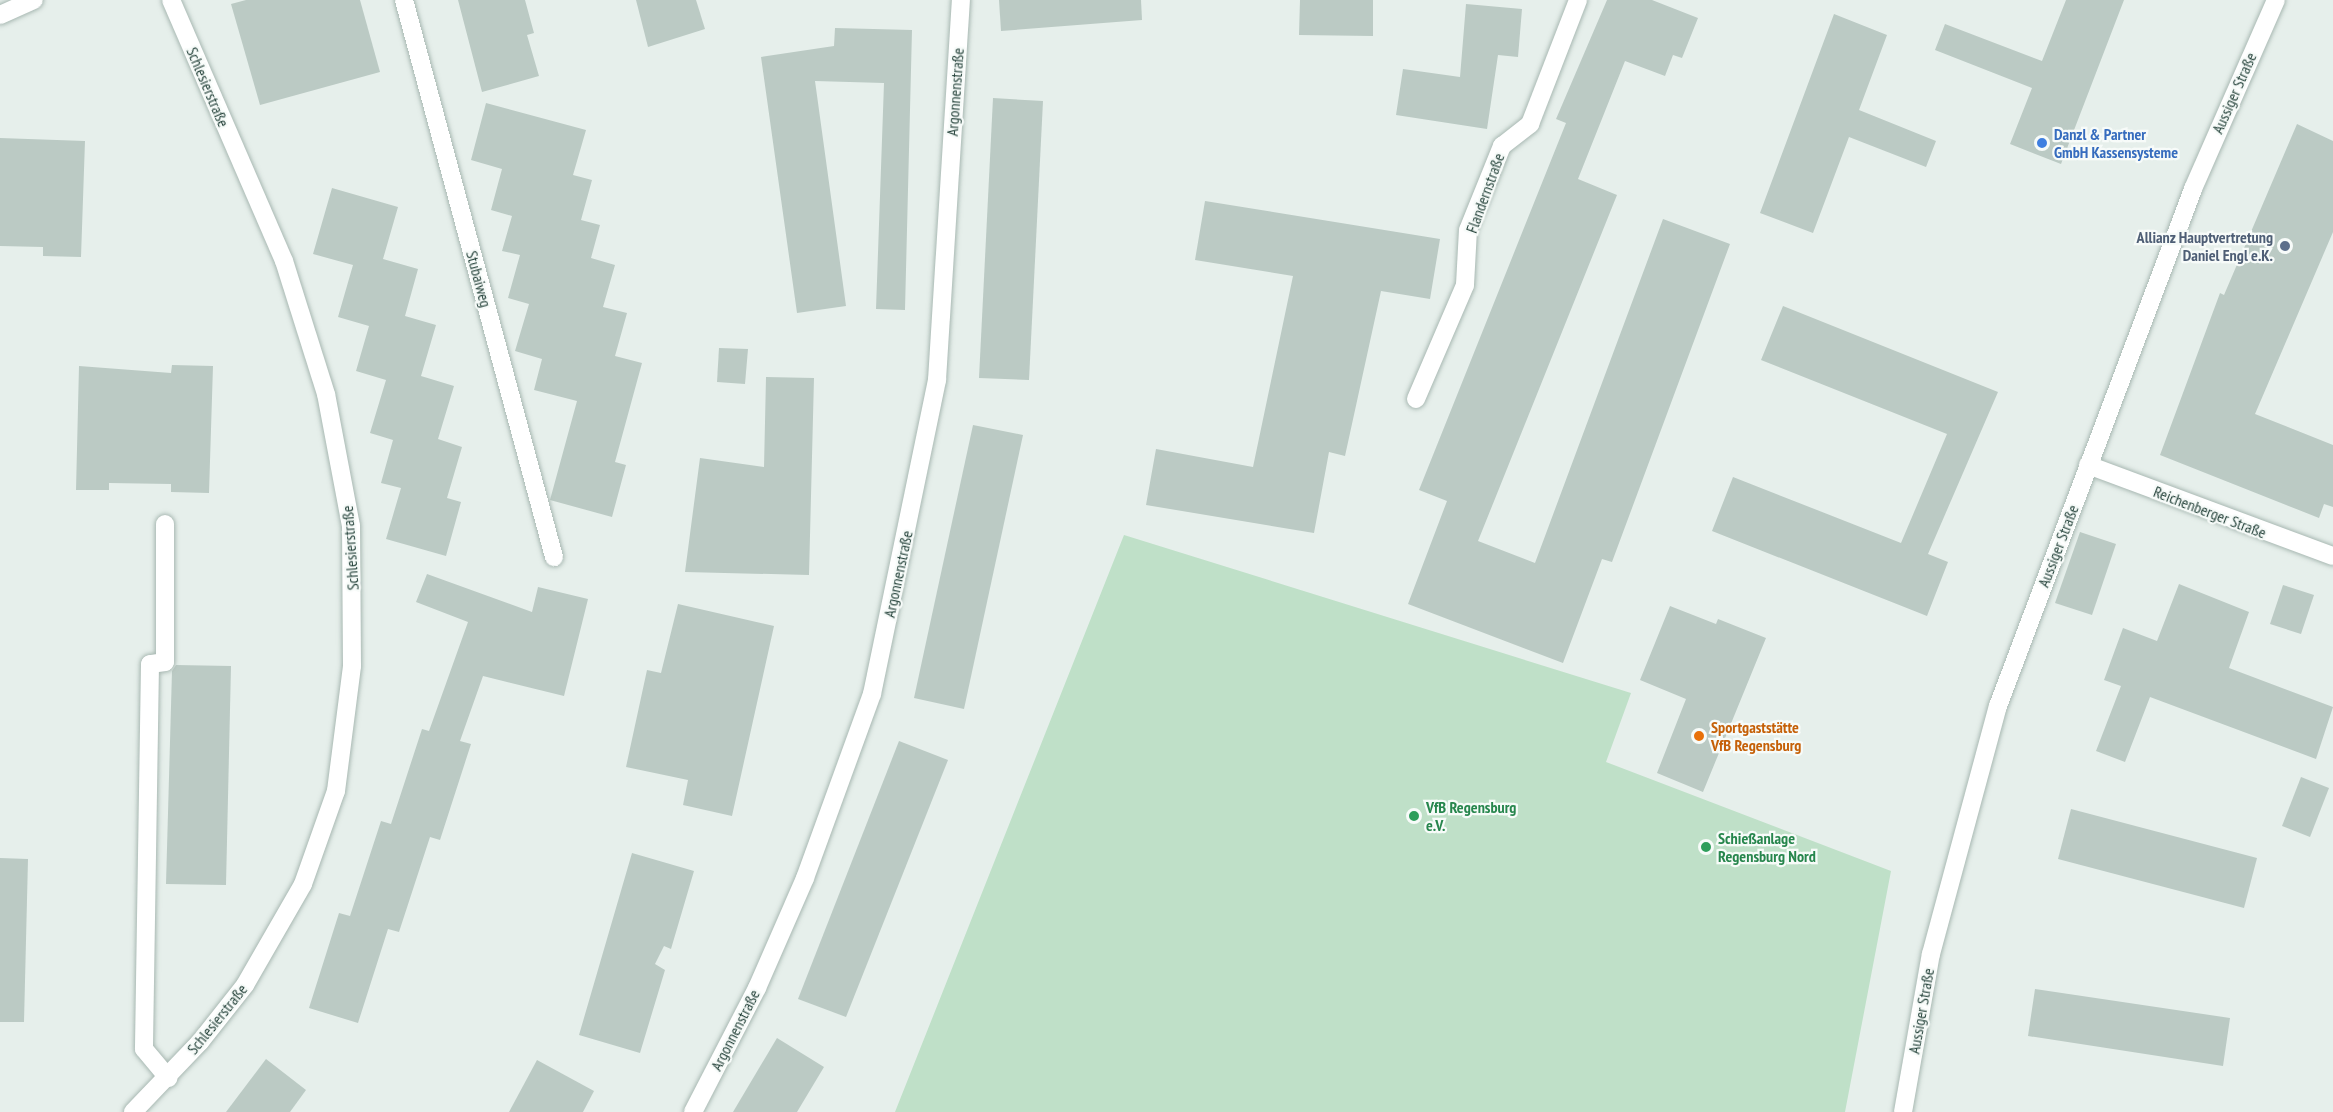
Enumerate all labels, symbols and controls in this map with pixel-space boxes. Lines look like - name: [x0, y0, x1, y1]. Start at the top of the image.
- street label: Schlesierstraße: [183, 44, 233, 130]
- street label: Argonnenstraße: [942, 47, 968, 137]
- street label: Aussiger Straße: [2208, 50, 2260, 136]
- place label: Danzl & Partner GmbH Kassensysteme: [2054, 124, 2178, 162]
- marker: Danzl & Partner GmbH Kassensysteme: [2035, 136, 2049, 150]
- street label: Flandernstraße: [1462, 150, 1508, 236]
- place label: Allianz Hauptvertretung Daniel Engl e.K.: [2136, 227, 2273, 265]
- marker: Allianz Hauptvertretung Daniel Engl e.K.: [2278, 239, 2292, 253]
- street label: Stubaiweg: [462, 249, 496, 309]
- street label: Reichenberger Straße: [2151, 482, 2269, 542]
- street label: Aussiger Straße: [2034, 502, 2082, 590]
- street label: Schlesierstraße: [337, 505, 363, 591]
- street label: Argonnenstraße: [879, 529, 917, 619]
- place label: Sportgaststätte VfB Regensburg: [1711, 717, 1801, 755]
- marker: Sportgaststätte VfB Regensburg: [1692, 729, 1706, 743]
- place label: VfB Regensburg e.V.: [1426, 797, 1516, 835]
- marker: VfB Regensburg e.V.: [1407, 809, 1421, 823]
- place label: Schießanlage Regensburg Nord: [1718, 828, 1816, 866]
- marker: Schießanlage Regensburg Nord: [1699, 840, 1713, 854]
- street label: Aussiger Straße: [1904, 967, 1938, 1055]
- street label: Schlesierstraße: [183, 980, 251, 1058]
- street label: Argonnenstraße: [706, 986, 764, 1074]

